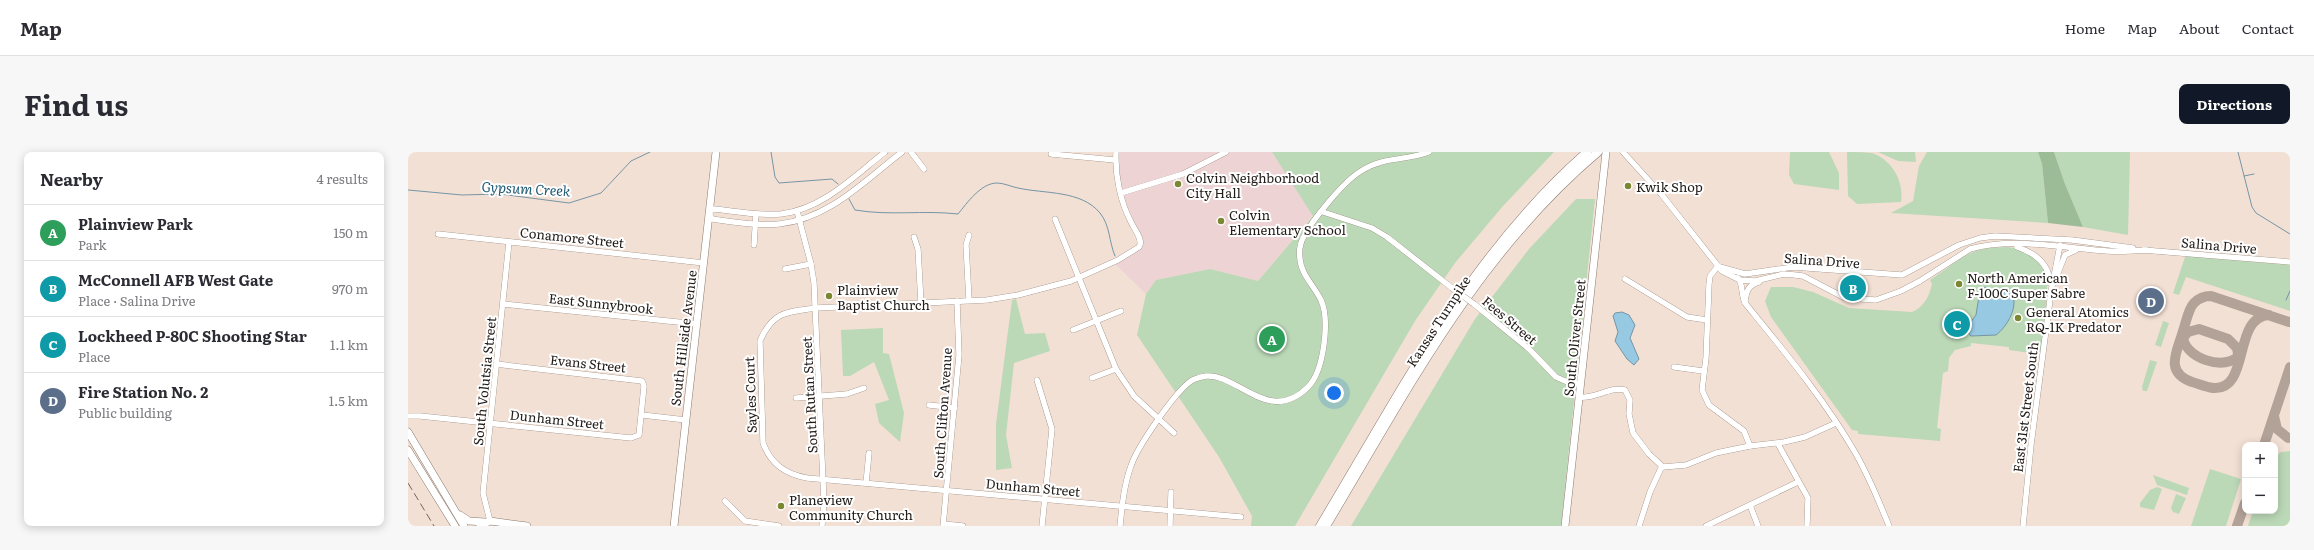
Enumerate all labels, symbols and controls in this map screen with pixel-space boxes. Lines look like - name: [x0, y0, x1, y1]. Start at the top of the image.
- text: Map: [20, 14, 62, 42]
- text: Home: [2065, 18, 2105, 38]
- text: Map: [2127, 18, 2157, 38]
- text: About: [2179, 18, 2220, 38]
- text: Contact: [2242, 18, 2294, 38]
- text: Find us: [24, 83, 128, 125]
- button: Directions: [2179, 84, 2290, 124]
- text: Nearby: [40, 166, 103, 191]
- place label: Colvin Neighborhood City Hall: [1186, 168, 1319, 202]
- text: 4 results: [317, 169, 368, 188]
- water label: Gypsum Creek: [481, 176, 571, 200]
- place label: Kwik Shop: [1636, 177, 1703, 196]
- marker: Colvin Neighborhood City Hall: [1173, 179, 1183, 189]
- marker: Kwik Shop: [1623, 181, 1633, 191]
- place label: Colvin Elementary School: [1229, 205, 1346, 239]
- text: Plainview Park: [78, 212, 193, 235]
- marker: Colvin Elementary School: [1216, 216, 1226, 226]
- street label: Conamore Street: [519, 222, 626, 252]
- text: A: [48, 223, 58, 242]
- text: 150 m: [333, 223, 368, 242]
- street label: Salina Drive: [2180, 232, 2258, 258]
- text: Park: [78, 235, 107, 254]
- street label: Salina Drive: [1784, 248, 1861, 272]
- text: McConnell AFB West Gate: [78, 268, 273, 291]
- place label: North American F-100C Super Sabre: [1967, 268, 2085, 302]
- street label: South Hillside Avenue: [665, 269, 701, 407]
- street label: Kansas Turnpike: [1401, 271, 1475, 370]
- pin: B: [1840, 273, 1866, 303]
- street label: South Oliver Street: [1558, 278, 1590, 397]
- text: B: [49, 279, 57, 298]
- text: 970 m: [332, 279, 368, 298]
- marker: North American F-100C Super Sabre: [1954, 279, 1964, 289]
- place label: Plainview Baptist Church: [837, 280, 930, 314]
- pin: D: [2138, 286, 2164, 316]
- street label: East Sunnybrook: [548, 288, 655, 318]
- text: Place · Salina Drive: [78, 291, 196, 310]
- marker: Plainview Baptist Church: [824, 291, 834, 301]
- street label: Fees Street: [1478, 291, 1542, 349]
- place label: General Atomics RQ-1K Predator: [2026, 302, 2129, 336]
- pin: C: [1944, 309, 1970, 339]
- marker: General Atomics RQ-1K Predator: [2013, 313, 2023, 323]
- street label: South Volutsia Street: [468, 315, 500, 446]
- text: Lockheed P-80C Shooting Star: [78, 324, 307, 347]
- pin: A: [1259, 324, 1285, 354]
- text: C: [48, 335, 58, 354]
- text: 1.1 km: [330, 335, 368, 354]
- street label: South Rutan Street: [796, 335, 822, 454]
- street label: East 31st Street South: [2008, 340, 2042, 473]
- text: Place: [78, 347, 110, 366]
- street label: South Clifton Avenue: [928, 347, 956, 479]
- street label: Evans Street: [549, 350, 628, 377]
- street label: Sayles Court: [739, 356, 761, 434]
- text: Fire Station No. 2: [78, 380, 208, 403]
- your location: [1324, 383, 1344, 403]
- text: D: [48, 391, 58, 410]
- text: 1.5 km: [329, 391, 368, 410]
- text: Public building: [78, 403, 172, 422]
- street label: Dunham Street: [509, 405, 606, 433]
- map controls: [2242, 442, 2278, 514]
- button: +: [2242, 442, 2278, 478]
- street label: Dunham Street: [985, 473, 1082, 501]
- button: −: [2242, 478, 2278, 514]
- place label: Planeview Community Church: [789, 490, 913, 524]
- marker: Planeview Community Church: [776, 501, 786, 511]

